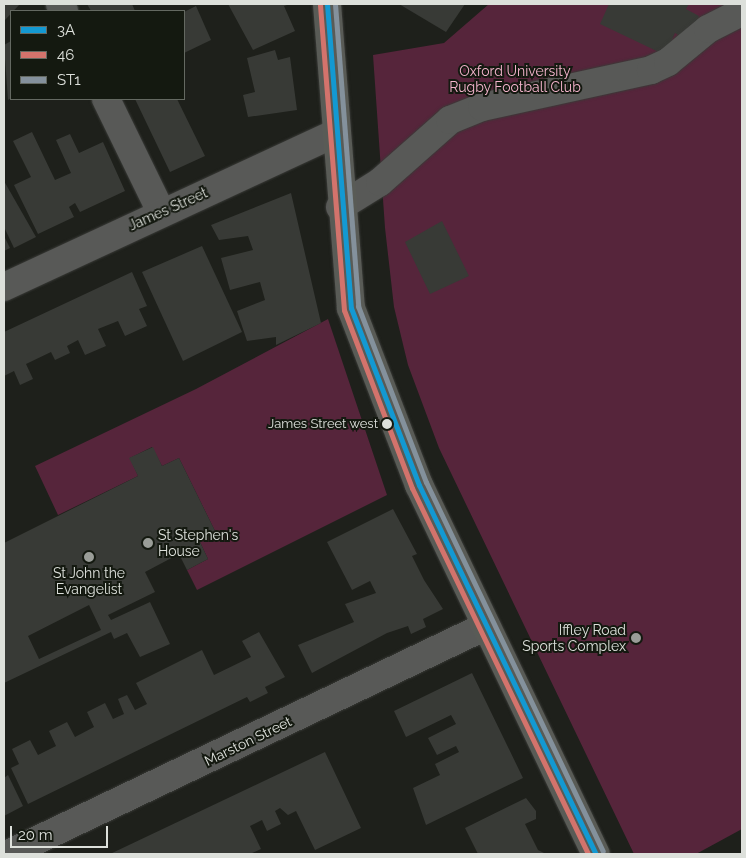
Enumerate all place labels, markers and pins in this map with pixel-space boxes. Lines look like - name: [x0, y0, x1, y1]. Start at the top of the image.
- place label: James Street west: [268, 416, 378, 432]
- marker: James Street west: [382, 419, 392, 429]
- place label: St Stephen's House: [158, 527, 238, 560]
- marker: St Stephen's House: [142, 537, 154, 549]
- marker: St John the Evangelist: [83, 551, 95, 563]
- place label: St John the Evangelist: [53, 565, 125, 598]
- place label: Iffley Road Sports Complex: [522, 622, 626, 654]
- marker: Iffley Road Sports Complex: [630, 632, 642, 644]

